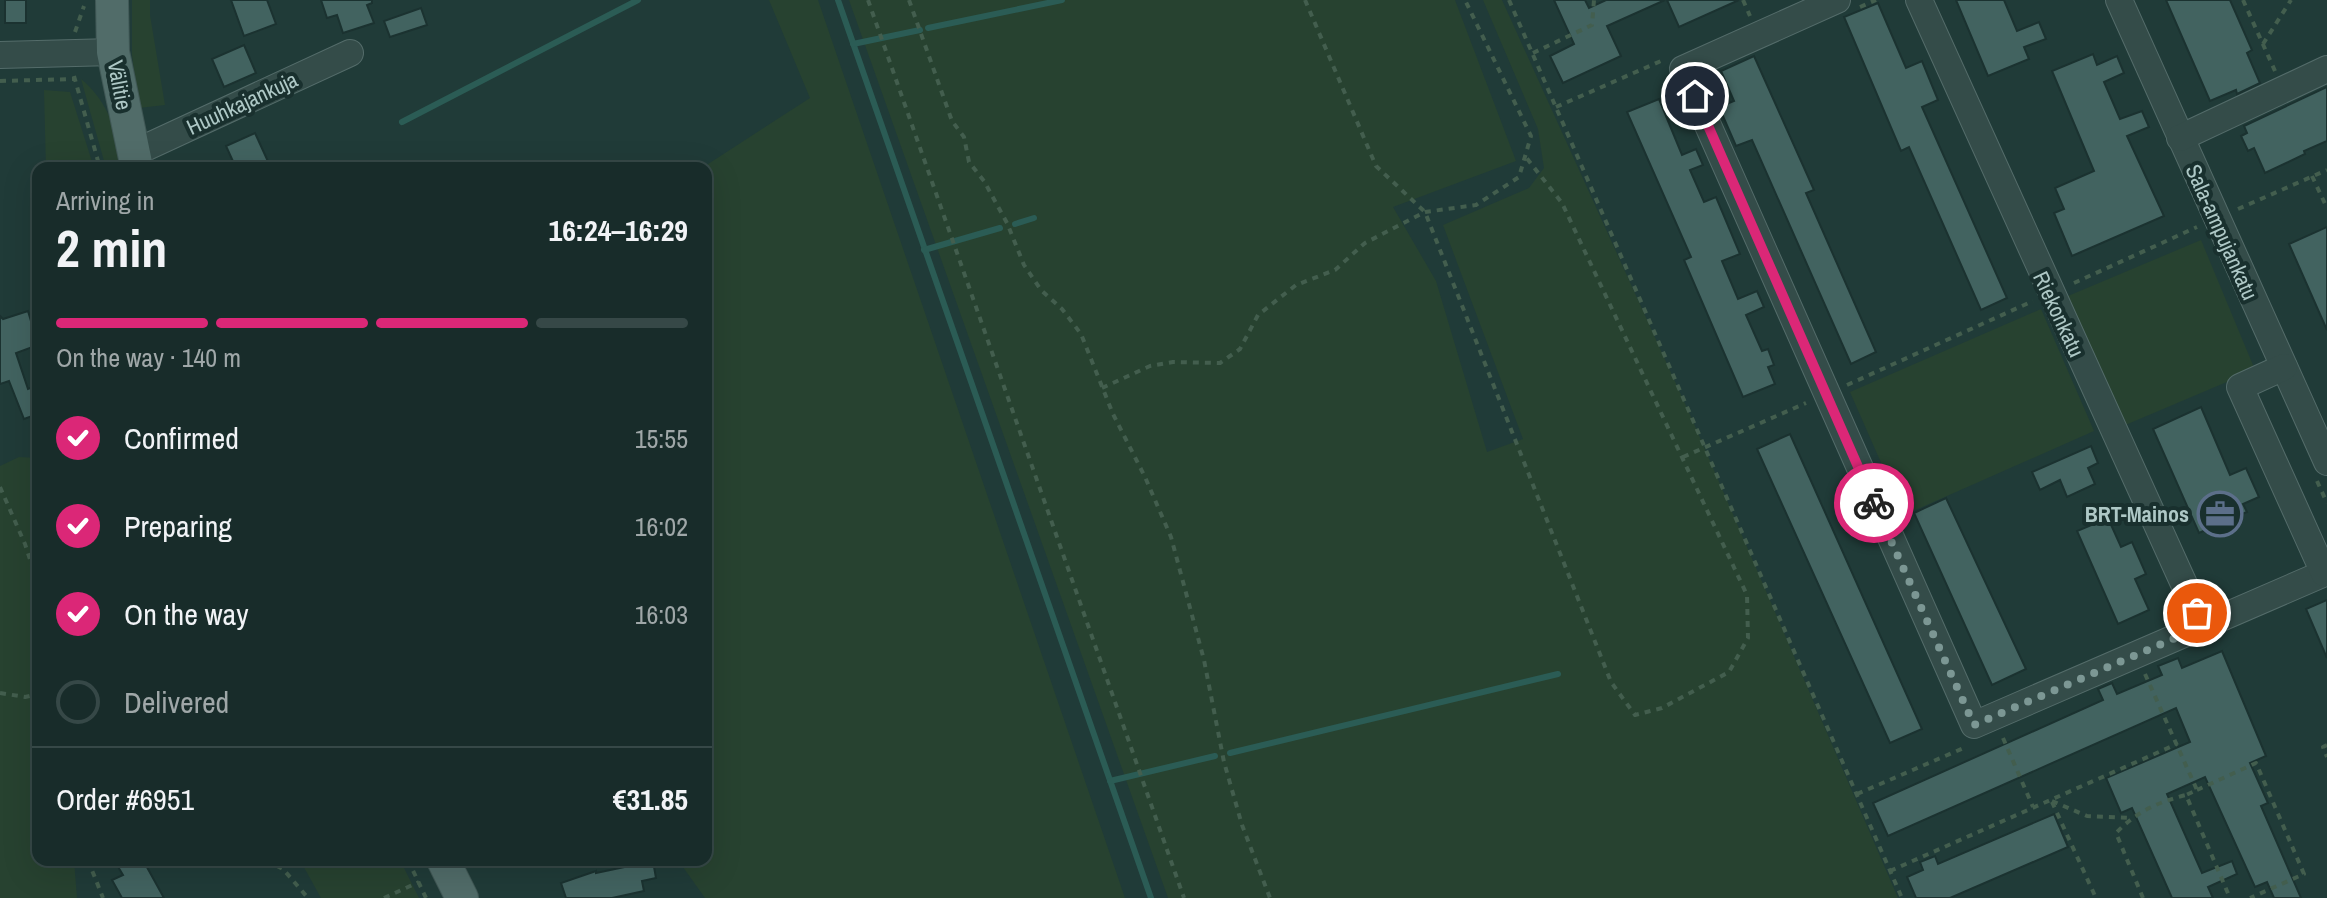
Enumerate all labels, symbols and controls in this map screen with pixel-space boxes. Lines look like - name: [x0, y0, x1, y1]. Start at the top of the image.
- street label: Välitie: [101, 58, 139, 112]
- pin: [1661, 62, 1729, 130]
- street label: Huuhkajankuja: [182, 64, 302, 142]
- icon: home: [1673, 74, 1717, 118]
- street label: Sala-ampujankatu: [2179, 159, 2265, 305]
- text: Arriving in: [56, 183, 154, 218]
- text: 16:24–16:29: [549, 210, 688, 250]
- text: 2 min: [56, 213, 167, 283]
- street label: Riekonkatu: [2026, 266, 2092, 362]
- text: On the way · 140 m: [56, 340, 241, 375]
- icon: check: [56, 416, 100, 460]
- text: Confirmed: [124, 418, 239, 458]
- text: 15:55: [635, 421, 688, 456]
- courier: [1834, 463, 1914, 543]
- icon: bike: [1852, 481, 1896, 525]
- office icon: BRT-Mainos: [2196, 490, 2244, 538]
- place label: BRT-Mainos: [2085, 499, 2189, 529]
- icon: check: [56, 504, 100, 548]
- text: Preparing: [124, 506, 232, 546]
- text: 16:02: [635, 509, 688, 544]
- pin: [2163, 579, 2231, 647]
- icon: bag: [2175, 591, 2219, 635]
- icon: check: [56, 592, 100, 636]
- text: On the way: [124, 594, 248, 634]
- text: 16:03: [635, 597, 688, 632]
- text: Delivered: [124, 682, 229, 722]
- text: Order #6951: [56, 779, 194, 819]
- text: €31.85: [613, 779, 688, 819]

